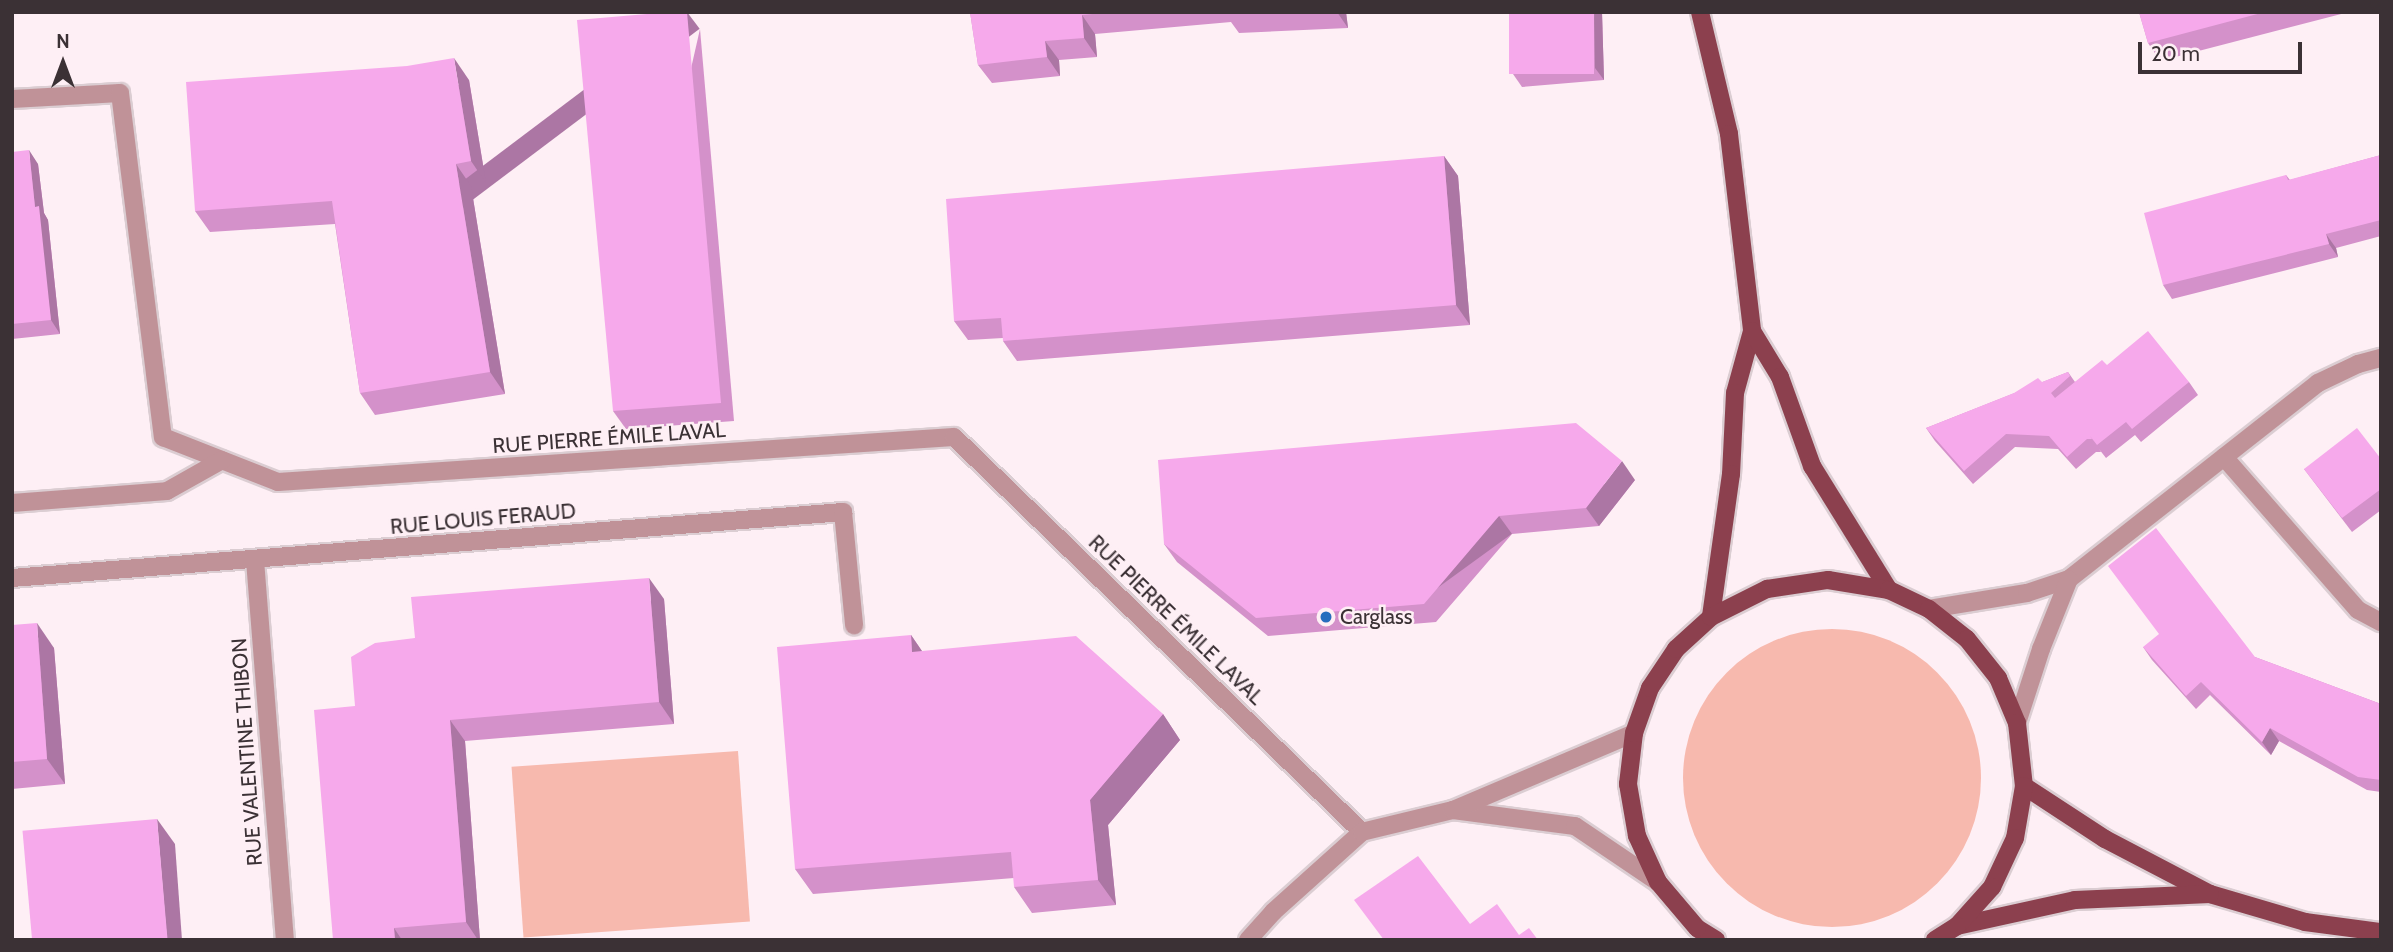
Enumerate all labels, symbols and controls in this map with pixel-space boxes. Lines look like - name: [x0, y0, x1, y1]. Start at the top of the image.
- north arrow: [28, 28, 98, 98]
- scale bar: [2141, 28, 2306, 72]
- text: N: [56, 30, 70, 53]
- text: 20 m: [2151, 41, 2200, 66]
- street label: RUE PIERRE ÉMILE LAVAL: [492, 417, 726, 459]
- street label: RUE LOUIS FERAUD: [389, 498, 577, 540]
- street label: RUE PIERRE ÉMILE LAVAL: [1083, 530, 1269, 710]
- place label: Carglass: [1340, 604, 1412, 630]
- marker: Carglass: [1318, 609, 1334, 625]
- street label: RUE VALENTINE THIBON: [226, 637, 268, 867]

